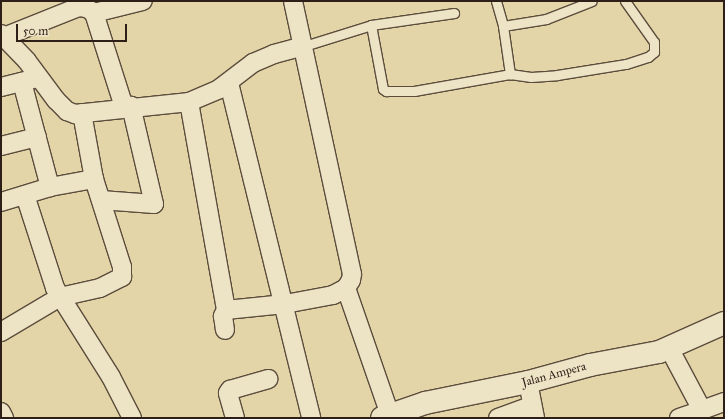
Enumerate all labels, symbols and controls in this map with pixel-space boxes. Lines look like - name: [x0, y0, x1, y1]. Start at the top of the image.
- scale bar: [18, 16, 129, 42]
- text: 50 m: [23, 24, 48, 38]
- street label: Jalan Ampera: [520, 360, 588, 390]

